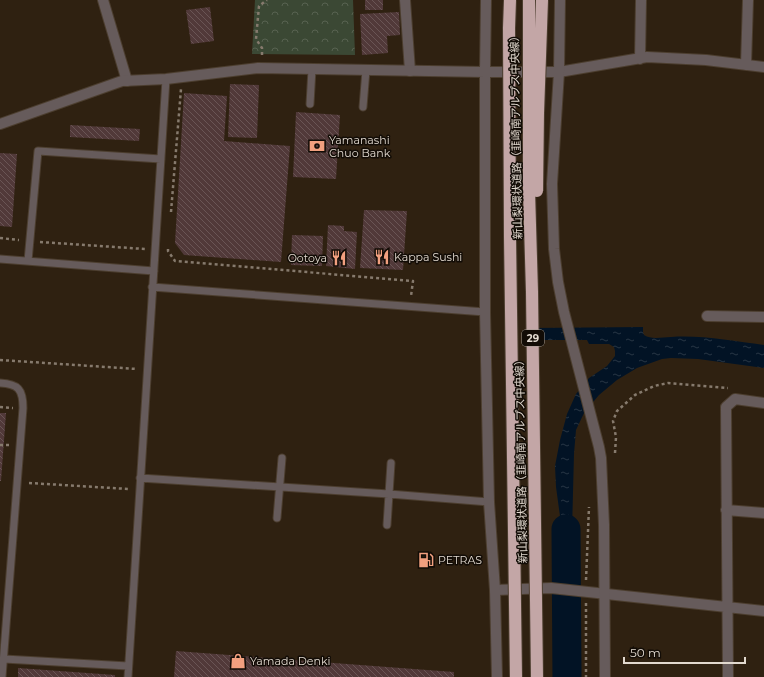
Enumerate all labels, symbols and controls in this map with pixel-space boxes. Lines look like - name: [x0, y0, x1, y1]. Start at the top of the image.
- street label: 新山梨環状道路（韮崎南アルプス中央線）: [507, 30, 525, 240]
- place label: Yamanashi Chuo Bank: [329, 133, 391, 160]
- bank icon: Yamanashi Chuo Bank: [308, 137, 326, 155]
- restaurant icon: Kappa Sushi: [373, 248, 391, 266]
- restaurant icon: Ootoya: [330, 249, 348, 267]
- place label: Kappa Sushi: [394, 250, 462, 264]
- place label: Ootoya: [288, 251, 327, 265]
- road number: 29: [522, 330, 544, 346]
- street label: 新山梨環状道路（韮崎南アルプス中央線）: [512, 354, 530, 564]
- fuel station icon: PETRAS: [417, 551, 435, 569]
- place label: PETRAS: [438, 553, 482, 567]
- scale bar: [624, 639, 745, 665]
- text: 50 m: [630, 645, 661, 660]
- shop icon: Yamada Denki: [229, 652, 247, 670]
- place label: Yamada Denki: [250, 654, 330, 668]

